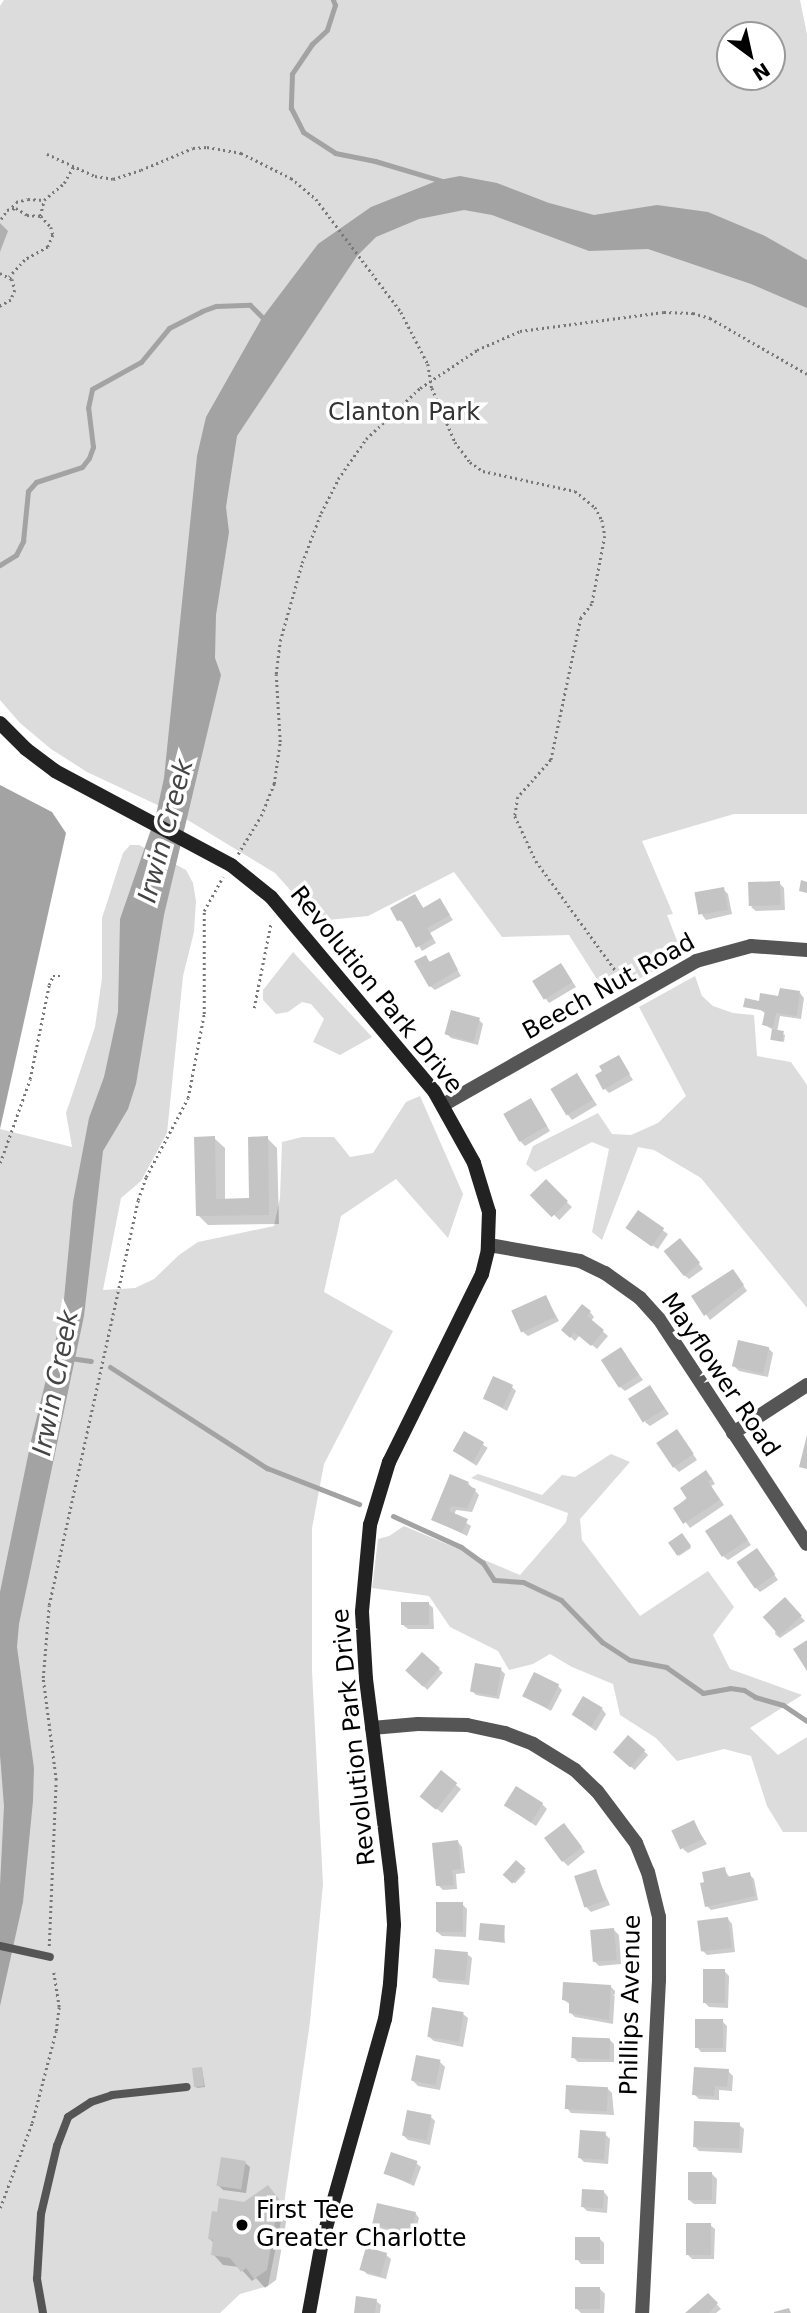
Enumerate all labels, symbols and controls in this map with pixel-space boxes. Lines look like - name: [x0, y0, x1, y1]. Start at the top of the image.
- north arrow: [716, 21, 786, 91]
- text: N: [749, 58, 774, 85]
- park label: Clanton Park: [328, 399, 480, 427]
- water label: Irwin Creek: [132, 756, 200, 906]
- street label: Revolution Park Drive: [284, 881, 468, 1099]
- street label: Beech Nut Road: [518, 928, 700, 1046]
- street label: Mayflower Road: [655, 1288, 785, 1462]
- water label: Irwin Creek: [27, 1308, 85, 1458]
- street label: Revolution Park Drive: [326, 1607, 382, 1867]
- street label: Phillips Avenue: [615, 1914, 647, 2096]
- place label: First Tee Greater Charlotte: [256, 2197, 467, 2253]
- marker: First Tee Greater Charlotte: [234, 2217, 250, 2233]

